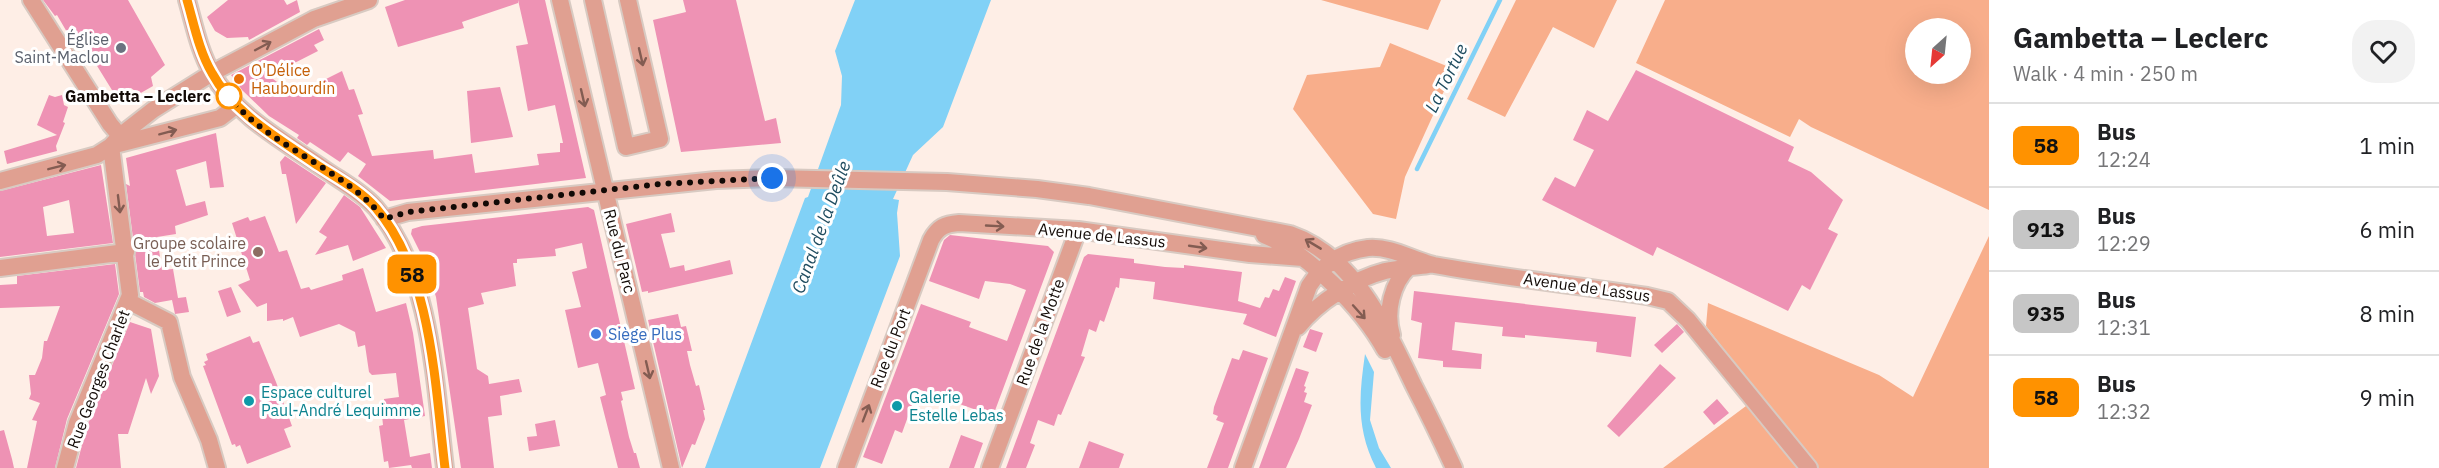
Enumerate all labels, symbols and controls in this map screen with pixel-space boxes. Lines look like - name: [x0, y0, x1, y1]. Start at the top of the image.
- north arrow: [1905, 18, 1971, 84]
- map controls: [1905, 18, 1971, 84]
- text: Gambetta – Leclerc: [2013, 19, 2268, 56]
- button: heart: [2352, 20, 2415, 83]
- place label: Église Saint-Maclou: [14, 28, 109, 67]
- one-way arrow: [254, 39, 272, 51]
- water label: La Tortue: [1420, 40, 1472, 116]
- marker: Église Saint-Maclou: [114, 41, 128, 55]
- one-way arrow: [636, 47, 648, 66]
- place label: O'Délice Haubourdin: [251, 60, 335, 98]
- text: Walk · 4 min · 250 m: [2013, 60, 2198, 87]
- marker: O'Délice Haubourdin: [232, 72, 246, 86]
- marker: Gambetta – Leclerc: [216, 83, 242, 109]
- place label: Gambetta – Leclerc: [65, 86, 211, 106]
- one-way arrow: [578, 88, 589, 107]
- text: Bus: [2097, 117, 2136, 146]
- one-way arrow: [158, 126, 177, 137]
- text: 58: [2033, 131, 2059, 159]
- text: 1 min: [2359, 131, 2415, 160]
- text: 12:24: [2097, 146, 2151, 173]
- water label: Canal de la Deûle: [786, 158, 856, 296]
- one-way arrow: [47, 161, 66, 172]
- your location: [757, 163, 787, 193]
- one-way arrow: [114, 194, 125, 214]
- text: Bus: [2097, 201, 2136, 230]
- street label: Rue du Parc: [600, 207, 640, 295]
- text: 913: [2027, 215, 2065, 243]
- text: 6 min: [2359, 215, 2415, 244]
- street label: Avenue de Lassus: [1037, 218, 1167, 252]
- one-way arrow: [985, 220, 1004, 231]
- text: 12:29: [2097, 230, 2151, 257]
- place label: Groupe scolaire le Petit Prince: [133, 233, 246, 271]
- one-way arrow: [1305, 238, 1322, 250]
- one-way arrow: [1188, 241, 1208, 252]
- marker: Groupe scolaire le Petit Prince: [251, 245, 265, 259]
- line badge: 58: [385, 254, 439, 294]
- text: 58: [399, 260, 425, 288]
- street label: Avenue de Lassus: [1522, 268, 1652, 306]
- street label: Rue de la Motte: [1011, 276, 1069, 388]
- text: Bus: [2097, 285, 2136, 314]
- text: 935: [2027, 299, 2065, 327]
- text: 8 min: [2359, 299, 2415, 328]
- one-way arrow: [1352, 304, 1366, 319]
- street label: Rue du Port: [866, 305, 914, 391]
- street label: Rue Georges Charlet: [62, 307, 134, 451]
- text: 12:31: [2097, 314, 2151, 341]
- place label: Siège Plus: [608, 324, 682, 344]
- marker: Siège Plus: [589, 327, 603, 341]
- one-way arrow: [642, 360, 654, 379]
- text: Bus: [2097, 369, 2136, 398]
- place label: Espace culturel Paul-André Lequimme: [261, 382, 421, 420]
- text: 58: [2033, 383, 2059, 411]
- text: 9 min: [2359, 383, 2415, 412]
- place label: Galerie Estelle Lebas: [909, 387, 1004, 425]
- marker: Espace culturel Paul-André Lequimme: [242, 394, 256, 408]
- text: 12:32: [2097, 398, 2151, 425]
- marker: Galerie Estelle Lebas: [890, 399, 904, 413]
- one-way arrow: [861, 404, 872, 423]

